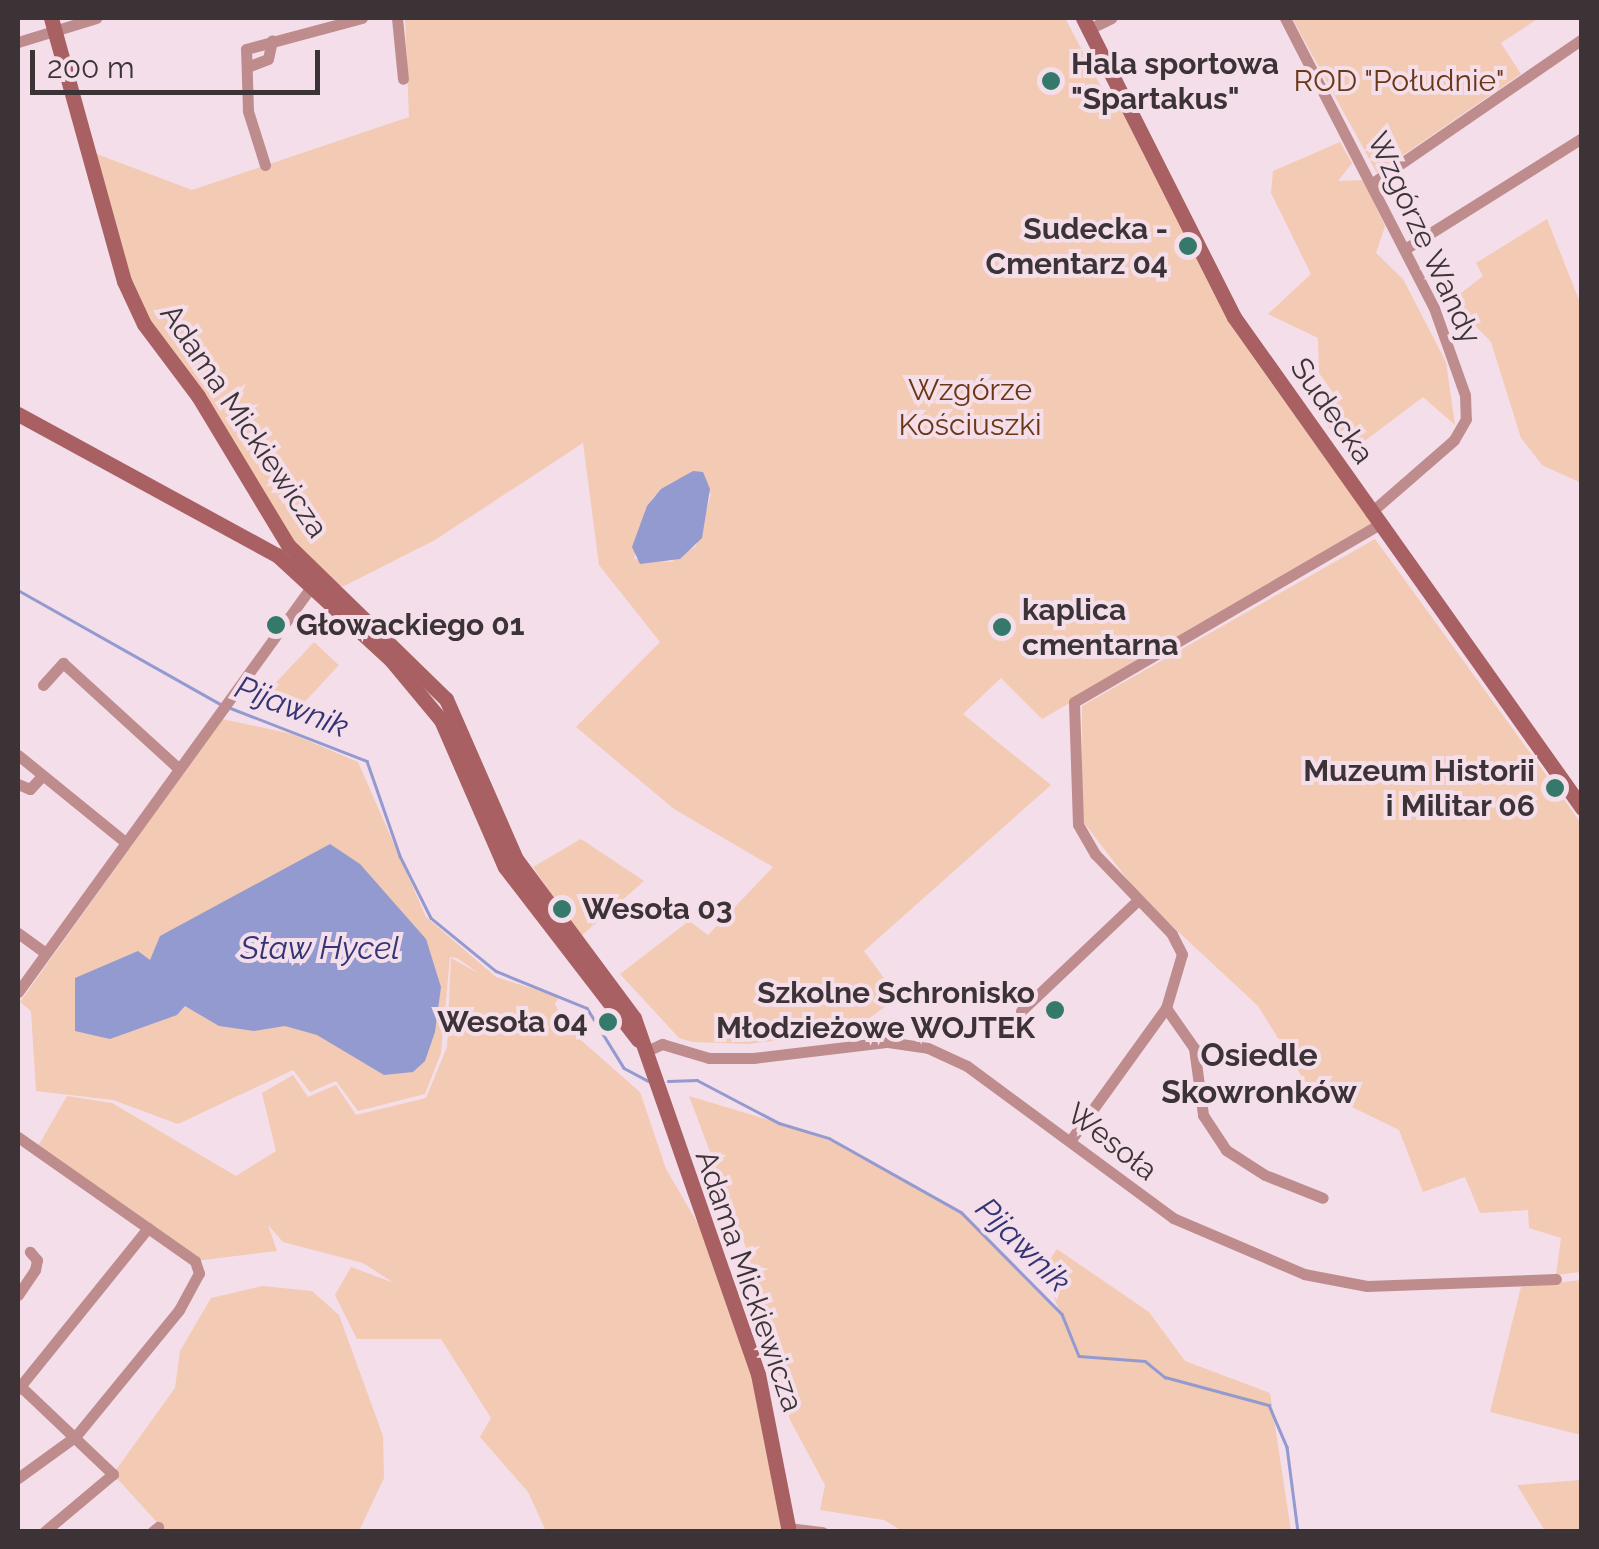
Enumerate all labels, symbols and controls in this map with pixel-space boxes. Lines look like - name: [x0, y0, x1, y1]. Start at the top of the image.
- scale bar: [35, 30, 325, 92]
- place label: Hala sportowa "Spartakus": [1071, 46, 1279, 116]
- text: 200 m: [47, 50, 135, 85]
- park label: ROD "Południe": [1293, 63, 1505, 99]
- marker: Hala sportowa "Spartakus": [1040, 70, 1062, 92]
- street label: Wzgórze Wandy: [1359, 126, 1489, 350]
- place label: Sudecka - Cmentarz 04: [986, 211, 1168, 282]
- marker: Sudecka - Cmentarz 04: [1177, 235, 1199, 257]
- street label: Adama Mickiewicza: [153, 297, 335, 545]
- street label: Sudecka: [1283, 351, 1381, 471]
- park label: Wzgórze Kościuszki: [898, 372, 1042, 442]
- place label: kaplica cmentarna: [1022, 592, 1179, 662]
- place label: Głowackiego 01: [296, 607, 525, 643]
- marker: Głowackiego 01: [265, 614, 287, 636]
- marker: kaplica cmentarna: [991, 616, 1013, 638]
- water label: Pijawnik: [230, 668, 354, 746]
- place label: Muzeum Historii i Militar 06: [1303, 753, 1535, 824]
- marker: Muzeum Historii i Militar 06: [1544, 777, 1566, 799]
- place label: Wesoła 03: [582, 891, 732, 927]
- marker: Wesoła 03: [551, 898, 573, 920]
- water label: Staw Hycel: [240, 929, 400, 967]
- place label: Szkolne Schronisko Młodzieżowe WOJTEK: [715, 975, 1035, 1046]
- marker: Szkolne Schronisko Młodzieżowe WOJTEK: [1044, 999, 1066, 1021]
- place label: Wesoła 04: [437, 1004, 588, 1040]
- marker: Wesoła 04: [597, 1011, 619, 1033]
- district label: Osiedle Skowronków: [1161, 1037, 1357, 1112]
- street label: Wesoła: [1060, 1096, 1164, 1188]
- street label: Adama Mickiewicza: [687, 1146, 811, 1416]
- water label: Pijawnik: [968, 1190, 1078, 1300]

